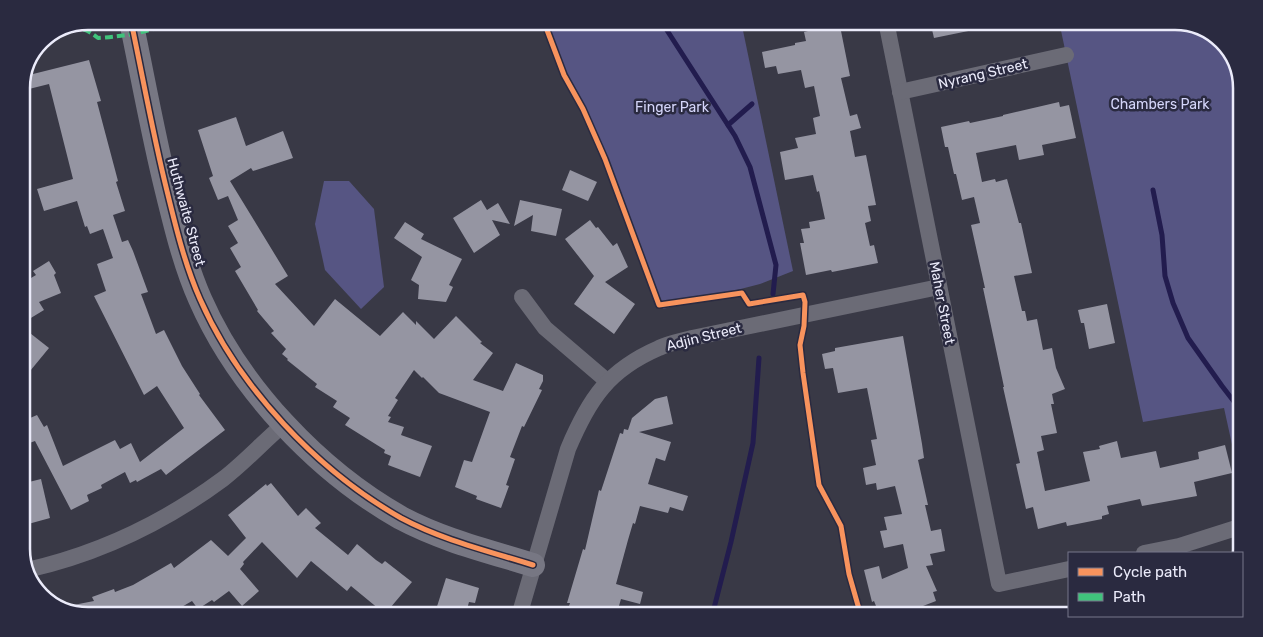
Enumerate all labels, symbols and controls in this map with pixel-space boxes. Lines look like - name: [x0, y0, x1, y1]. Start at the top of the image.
- street label: Nyrang Street: [937, 55, 1030, 93]
- park label: Chambers Park: [1110, 96, 1210, 113]
- park label: Finger Park: [635, 99, 710, 116]
- street label: Huthwaite Street: [163, 156, 209, 269]
- street label: Maher Street: [926, 260, 958, 346]
- street label: Adjin Street: [665, 319, 744, 355]
- legend: [1068, 552, 1243, 617]
- text: Cycle path: [1113, 563, 1187, 581]
- text: Path: [1113, 588, 1146, 606]

